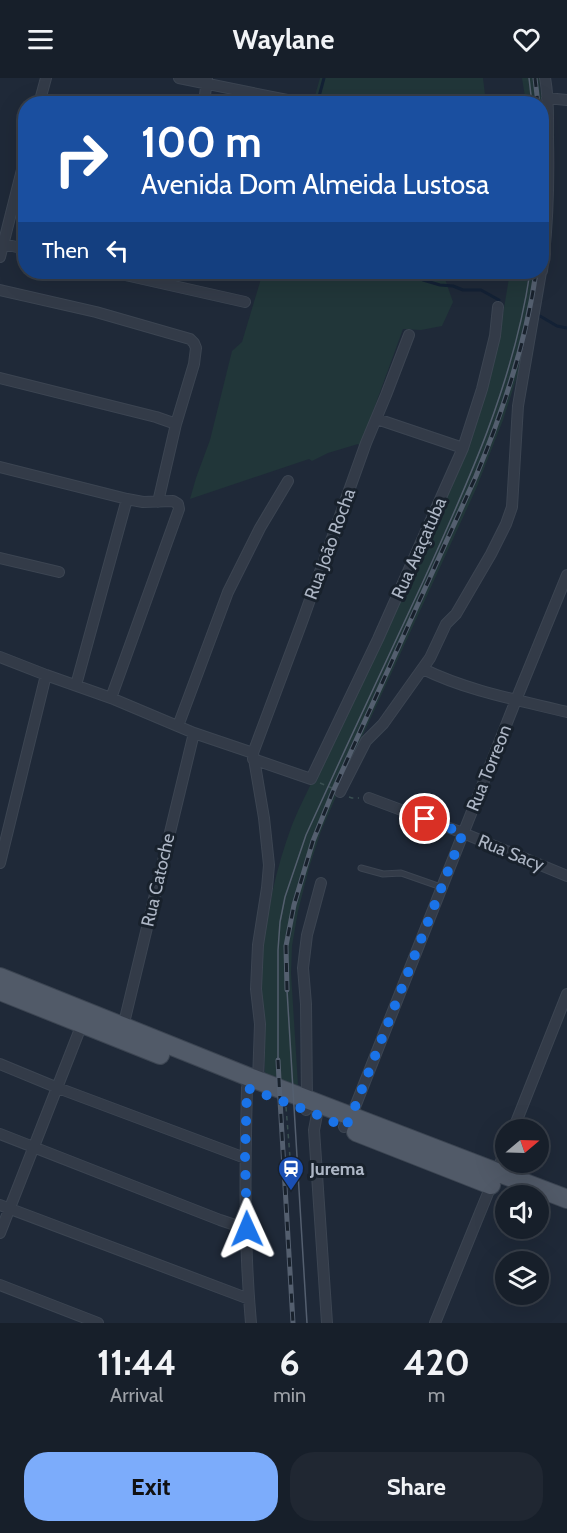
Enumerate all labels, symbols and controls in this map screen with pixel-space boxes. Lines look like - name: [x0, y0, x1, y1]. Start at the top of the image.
- icon: menu: [24, 23, 57, 56]
- text: Waylane: [233, 23, 334, 56]
- icon: heart: [510, 23, 543, 56]
- text: 100 m: [141, 116, 262, 168]
- icon: right: [42, 120, 120, 198]
- text: Avenida Dom Almeida Lustosa: [141, 168, 489, 201]
- icon: left: [101, 234, 134, 267]
- text: Then: [42, 237, 89, 264]
- street label: Rua João Rocha: [300, 485, 360, 603]
- street label: Rua Araçatuba: [387, 493, 451, 602]
- street label: Rua Torreon: [462, 722, 516, 814]
- pin: [399, 793, 450, 844]
- icon: arrive: [408, 802, 441, 835]
- street label: Rua Sacy: [475, 830, 547, 876]
- street label: Rua Catoche: [137, 831, 179, 929]
- north arrow: [495, 1119, 549, 1173]
- map controls: [495, 1119, 549, 1305]
- station icon: Jurema: [276, 1154, 306, 1192]
- place label: Jurema: [309, 1158, 364, 1180]
- button: sound: [495, 1185, 549, 1239]
- position arrow: [215, 1197, 279, 1261]
- button: layers: [495, 1251, 549, 1305]
- text: 11:44: [97, 1340, 176, 1384]
- text: 6: [280, 1340, 300, 1384]
- text: 420: [403, 1340, 470, 1384]
- text: Arrival: [110, 1383, 163, 1407]
- text: min: [273, 1383, 306, 1407]
- text: m: [428, 1383, 445, 1407]
- button: Exit: [24, 1452, 278, 1521]
- button: Share: [290, 1452, 543, 1521]

